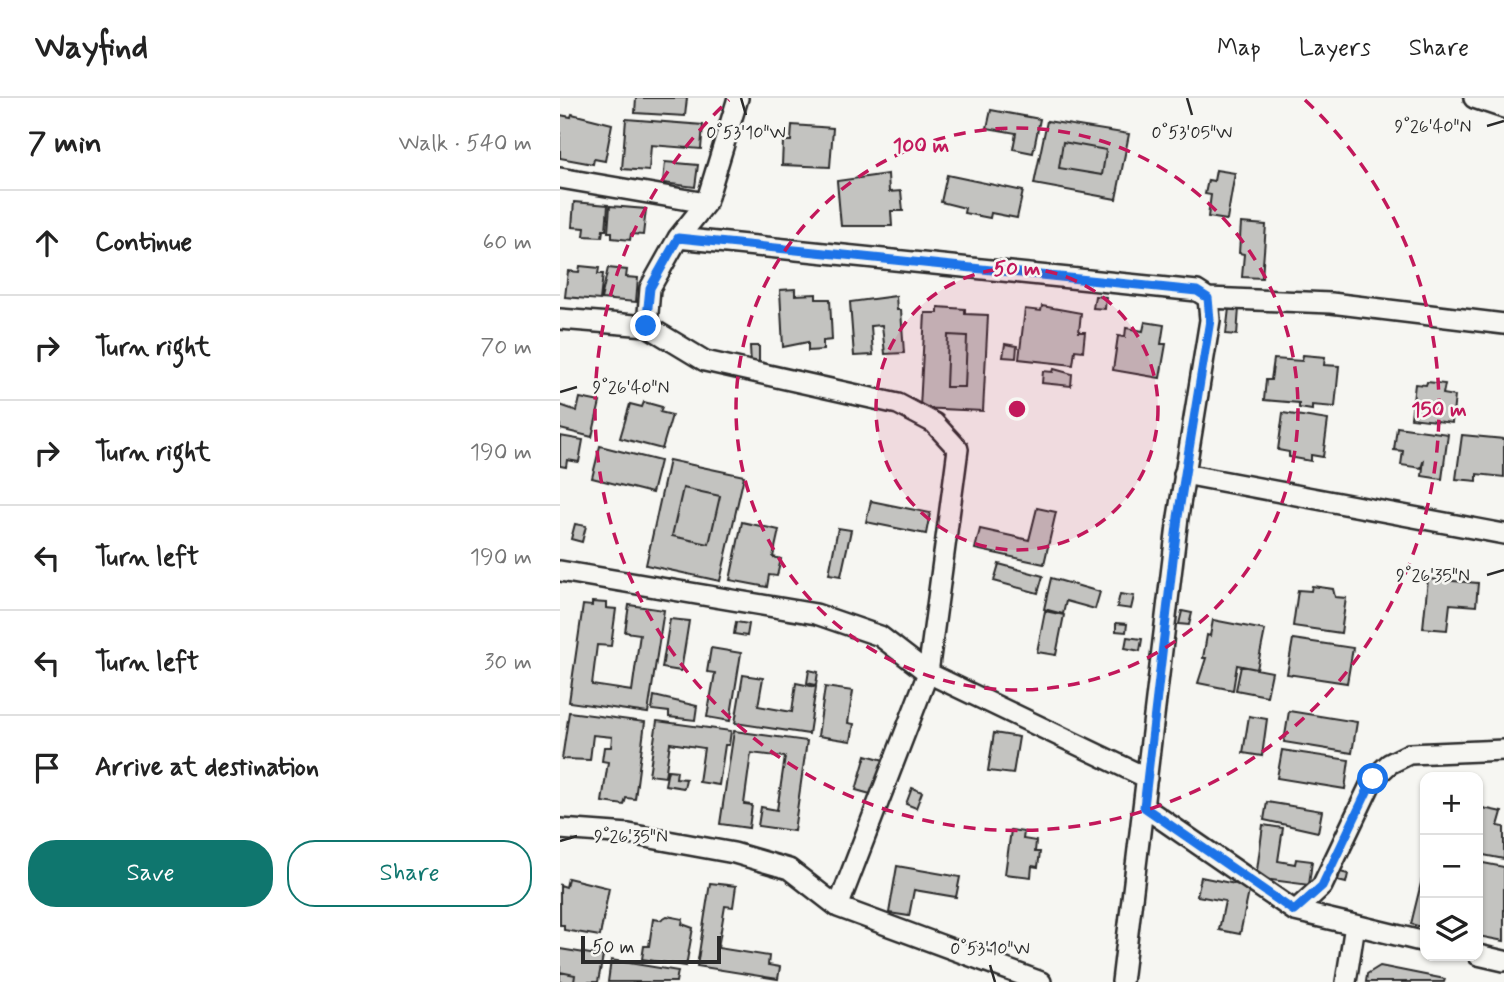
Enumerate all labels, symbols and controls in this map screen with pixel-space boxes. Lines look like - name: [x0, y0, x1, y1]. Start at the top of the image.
- text: Wayfind: [35, 26, 148, 70]
- text: Map: [1217, 33, 1261, 64]
- text: Layers: [1299, 33, 1371, 64]
- text: Share: [1409, 33, 1469, 64]
- text: 9°26'40"N: [1395, 115, 1471, 139]
- text: 0°53'10"W: [706, 121, 786, 145]
- text: 0°53'05"W: [1152, 121, 1232, 145]
- text: 7 min: [28, 124, 102, 163]
- text: Walk · 540 m: [399, 129, 532, 159]
- text: 100 m: [893, 132, 949, 160]
- icon: ahead: [28, 224, 66, 262]
- text: Continue: [95, 226, 192, 260]
- text: 60 m: [483, 228, 532, 258]
- text: 50 m: [994, 255, 1041, 283]
- route end: [630, 310, 661, 341]
- icon: right: [28, 329, 66, 367]
- text: Turn right: [95, 331, 211, 365]
- text: 70 m: [480, 333, 532, 363]
- text: 9°26'40"N: [593, 376, 669, 400]
- text: 150 m: [1411, 396, 1467, 424]
- centre of rings: [1005, 397, 1029, 421]
- icon: right: [28, 434, 66, 472]
- text: Turn right: [95, 436, 211, 470]
- text: 190 m: [470, 438, 532, 468]
- icon: left: [28, 539, 66, 577]
- text: Turn left: [95, 541, 199, 575]
- text: 190 m: [470, 543, 532, 573]
- text: 9°26'35"N: [1396, 564, 1470, 588]
- icon: left: [28, 644, 66, 682]
- text: Turn left: [95, 646, 199, 680]
- text: 30 m: [484, 648, 532, 678]
- icon: arrive: [28, 749, 66, 787]
- text: Arrive at destination: [95, 751, 319, 785]
- route start: [1357, 763, 1388, 794]
- map controls: [1420, 772, 1483, 961]
- button: +: [1420, 772, 1483, 835]
- text: 9°26'35"N: [594, 825, 668, 849]
- button: −: [1420, 835, 1483, 898]
- button: Save: [28, 840, 273, 907]
- button: Share: [287, 840, 532, 907]
- button: layers: [1420, 898, 1483, 961]
- scale bar: [581, 933, 721, 965]
- text: 50 m: [592, 935, 635, 960]
- text: 0°53'10"W: [950, 937, 1030, 961]

